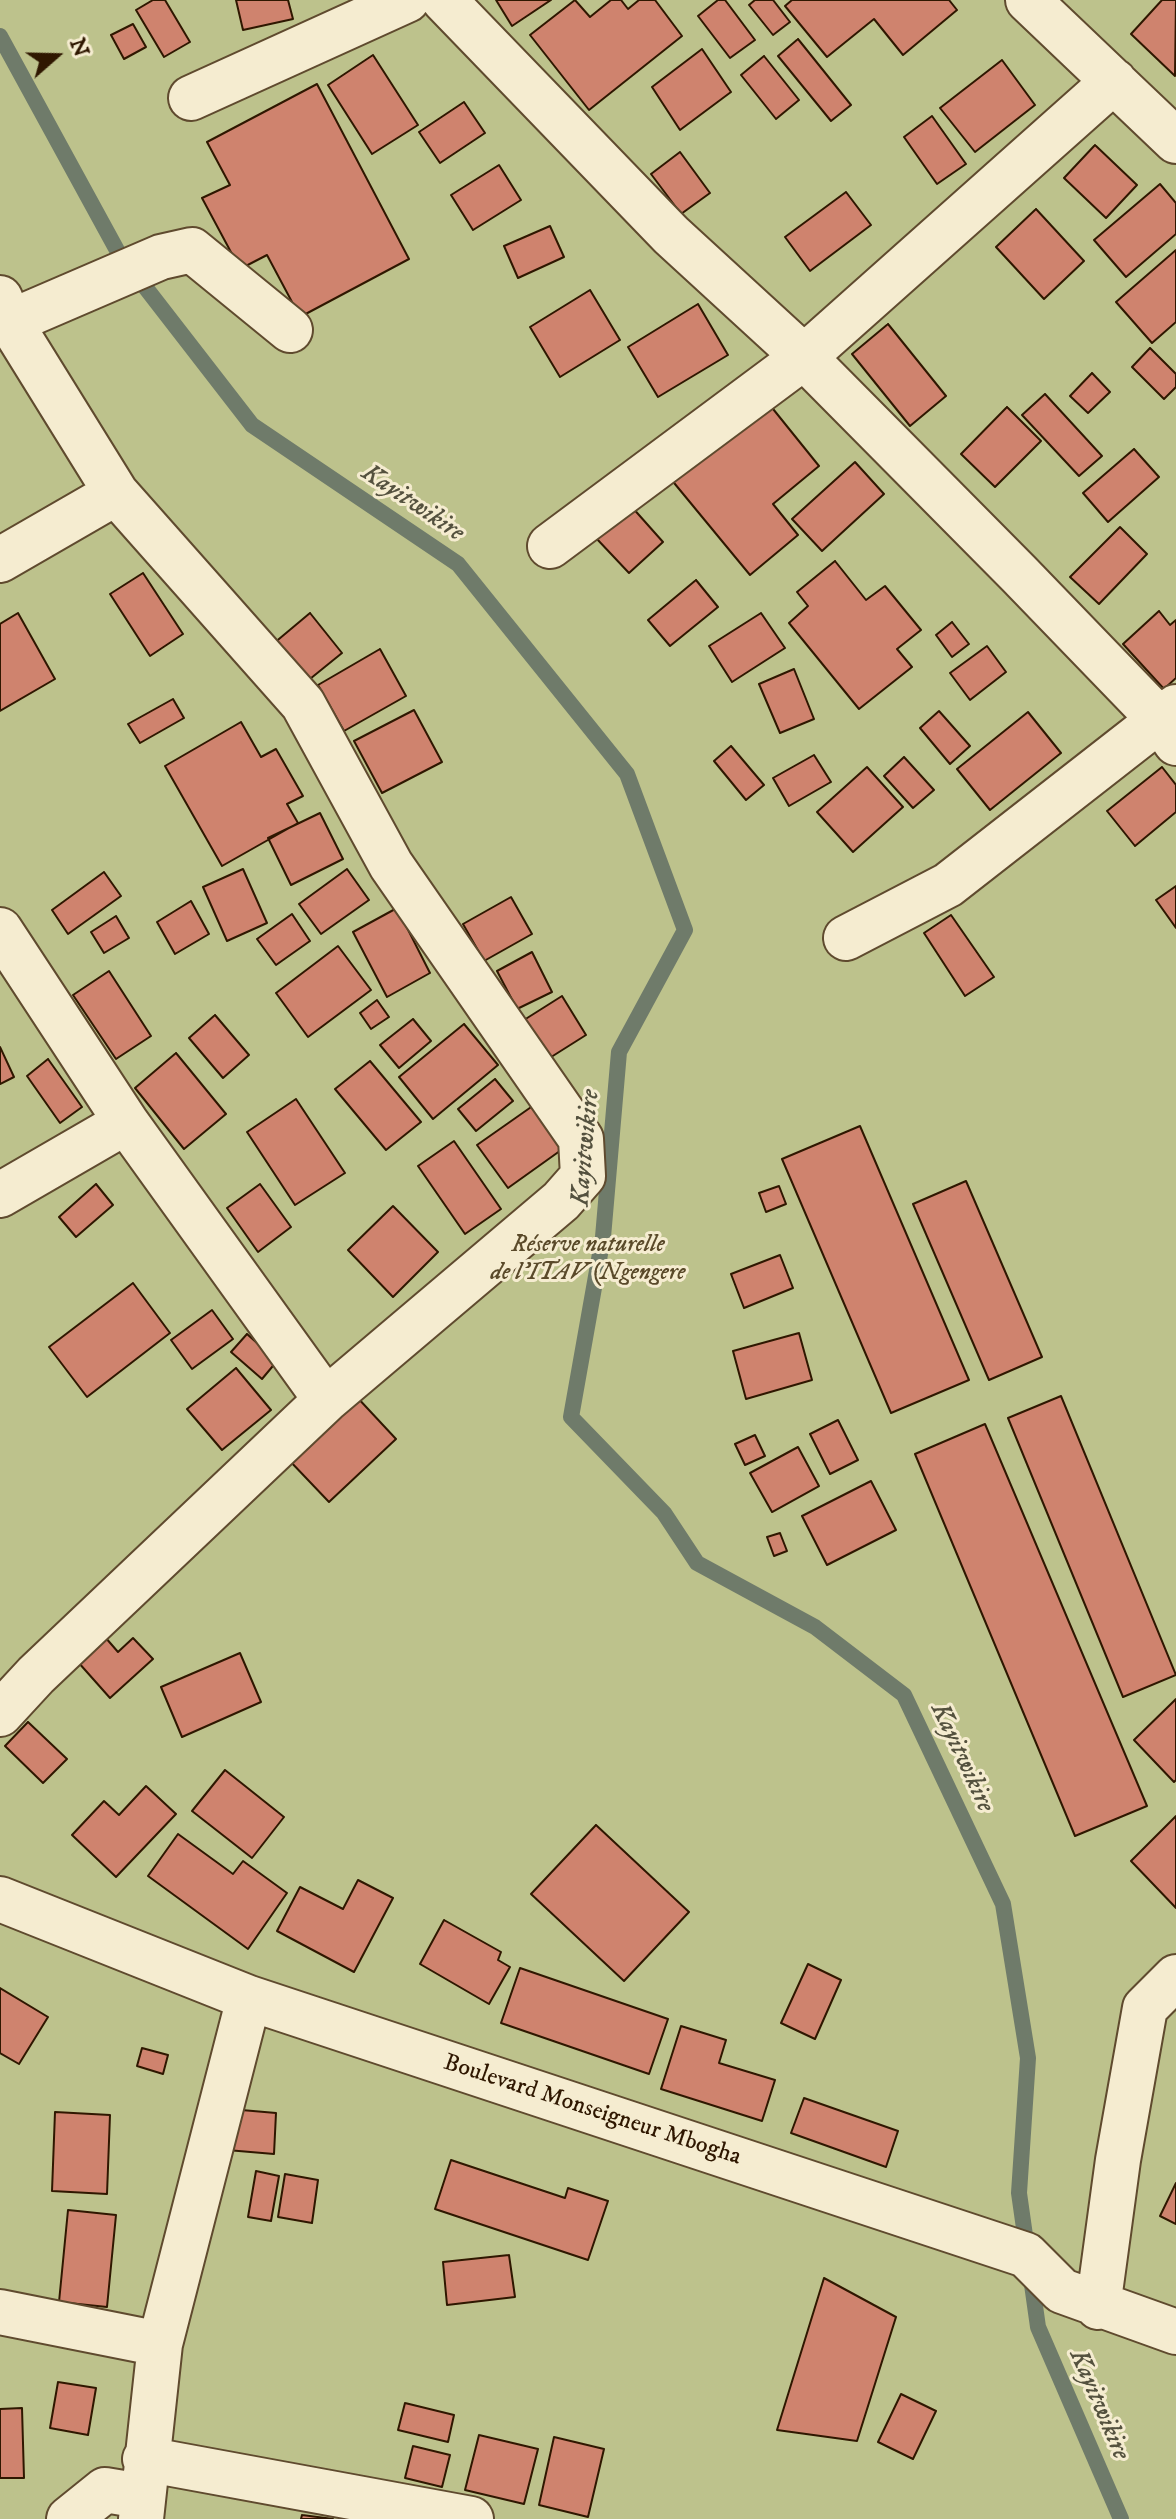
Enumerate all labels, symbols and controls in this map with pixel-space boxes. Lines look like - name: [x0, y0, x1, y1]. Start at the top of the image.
- north arrow: [16, 16, 96, 96]
- text: N: [63, 35, 95, 61]
- water label: Kayitwikire: [355, 458, 469, 550]
- water label: Kayitwikire: [566, 1088, 608, 1208]
- park label: Réserve naturelle de l'ITAV (Ngengere: [491, 1232, 685, 1288]
- water label: Kayitwikire: [922, 1698, 1000, 1818]
- street label: Boulevard Monseigneur Mbogha: [440, 2049, 744, 2173]
- water label: Kayitwikire: [1061, 2345, 1135, 2465]

